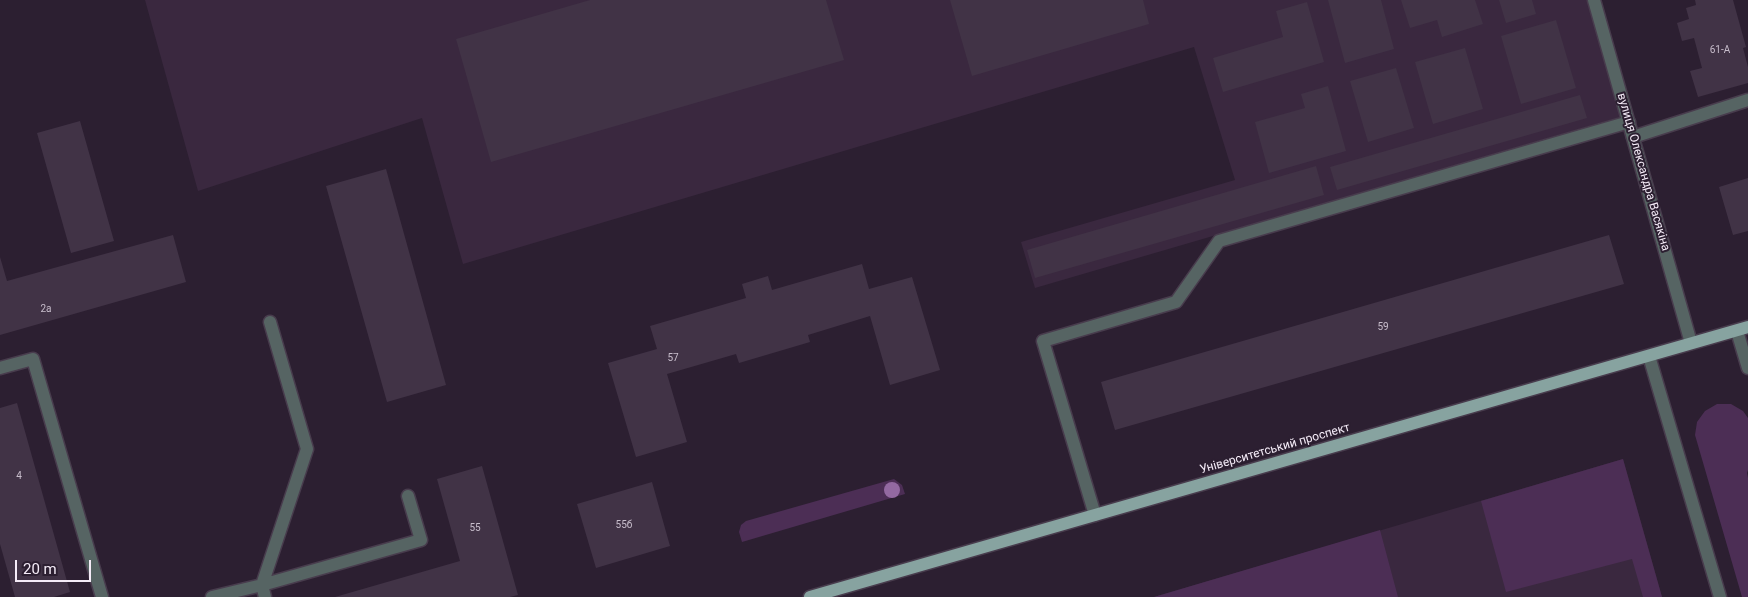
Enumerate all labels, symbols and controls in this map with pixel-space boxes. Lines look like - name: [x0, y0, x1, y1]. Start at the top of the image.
- house number: 61-А: [1710, 44, 1730, 56]
- street label: вулиця Олександра Васякіна: [1614, 91, 1672, 253]
- house number: 2а: [40, 303, 52, 315]
- house number: 59: [1377, 321, 1389, 333]
- house number: 57: [667, 352, 679, 364]
- street label: Університетський проспект: [1198, 421, 1352, 477]
- house number: 4: [16, 470, 22, 482]
- house number: 55б: [616, 519, 632, 531]
- house number: 55: [469, 522, 481, 534]
- scale bar: [18, 550, 94, 582]
- text: 20 m: [23, 560, 57, 578]

